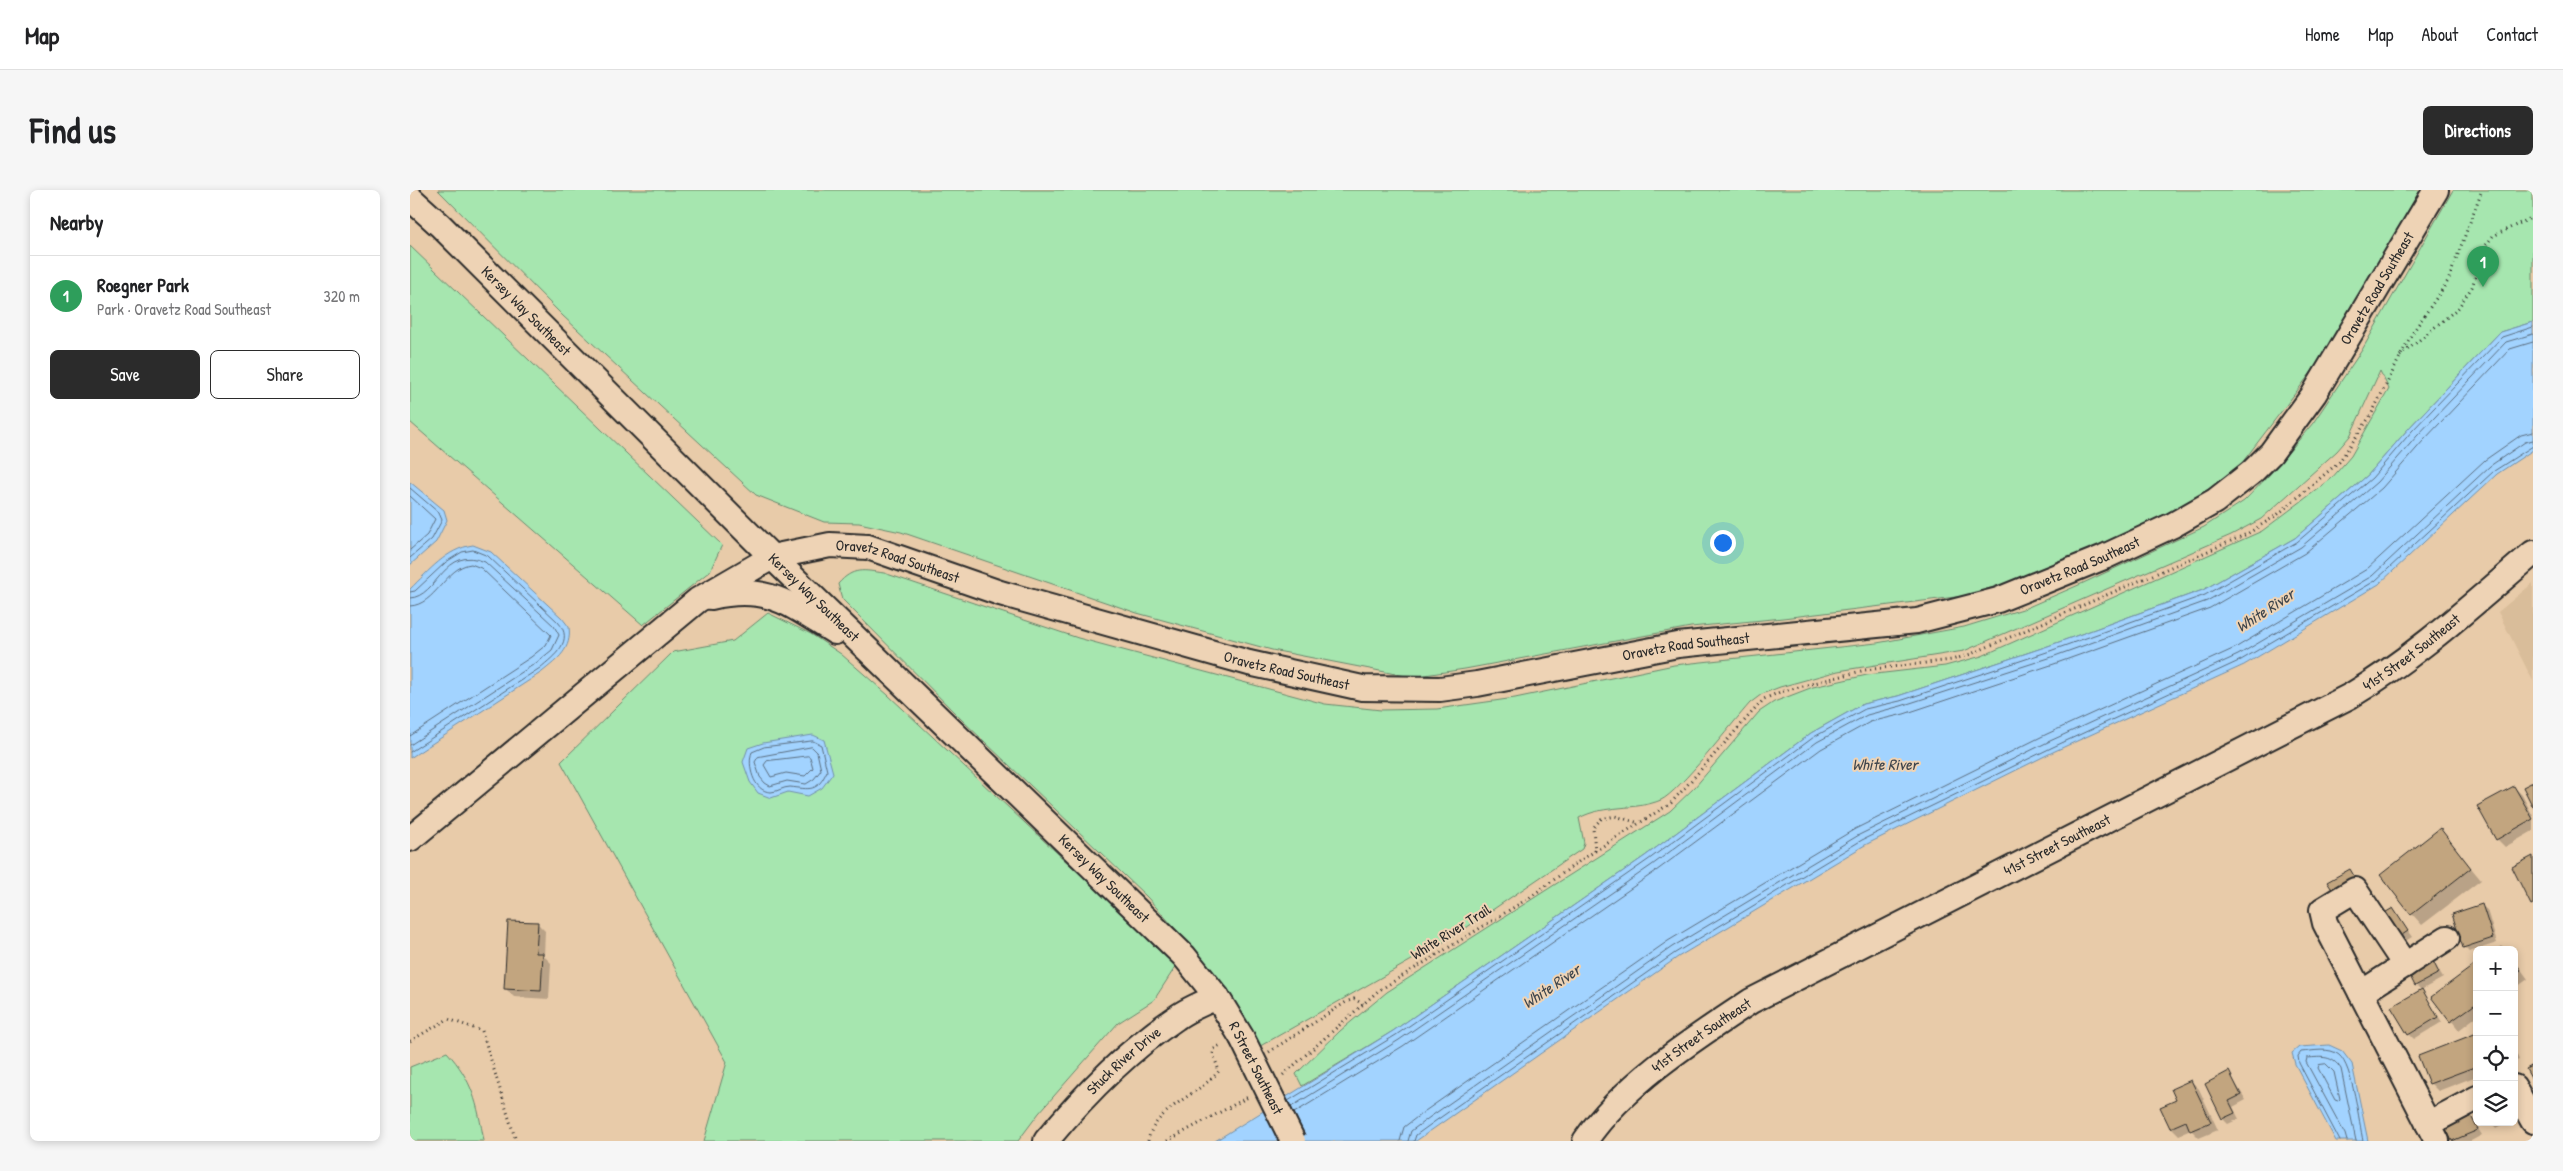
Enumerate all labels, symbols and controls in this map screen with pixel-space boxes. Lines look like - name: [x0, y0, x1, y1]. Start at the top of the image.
- text: Map: [25, 19, 59, 51]
- text: Home: [2305, 22, 2340, 47]
- text: Map: [2368, 22, 2393, 47]
- text: About: [2421, 22, 2458, 47]
- text: Contact: [2486, 22, 2538, 47]
- button: Directions: [2423, 106, 2533, 155]
- text: Find us: [30, 107, 116, 154]
- text: Nearby: [50, 208, 103, 237]
- street label: Oravetz Road Southeast: [2335, 227, 2419, 349]
- pin: 1: [2467, 246, 2499, 287]
- street label: Kersey Way Southeast: [477, 261, 577, 361]
- text: Roegner Park: [97, 272, 189, 298]
- text: 1: [63, 285, 69, 307]
- text: 320 m: [324, 285, 360, 307]
- text: Park · Oravetz Road Southeast: [97, 298, 271, 320]
- button: Save: [50, 350, 200, 399]
- button: Share: [210, 350, 360, 399]
- your location: [1710, 530, 1736, 556]
- street label: Oravetz Road Southeast: [2017, 530, 2144, 600]
- street label: Oravetz Road Southeast: [835, 534, 963, 588]
- street label: Kersey Way Southeast: [764, 548, 865, 647]
- water label: White River: [2232, 582, 2300, 637]
- street label: 41st Street Southeast: [2358, 608, 2465, 696]
- street label: Oravetz Road Southeast: [1620, 627, 1751, 666]
- street label: Oravetz Road Southeast: [1222, 645, 1352, 695]
- water label: White River: [1852, 753, 1920, 775]
- street label: 41st Street Southeast: [2000, 808, 2115, 881]
- street label: Kersey Way Southeast: [1054, 829, 1155, 928]
- street label: White River Trail: [1407, 899, 1495, 965]
- map controls: [2473, 946, 2518, 1126]
- button: +: [2473, 946, 2518, 991]
- water label: White River: [1518, 958, 1586, 1013]
- button: −: [2473, 991, 2518, 1036]
- street label: 41st Street Southeast: [1647, 992, 1756, 1077]
- street label: R Street Southeast: [1224, 1018, 1289, 1119]
- street label: Stuck River Drive: [1081, 1021, 1165, 1099]
- button: locate: [2473, 1036, 2518, 1081]
- button: layers: [2473, 1081, 2518, 1126]

